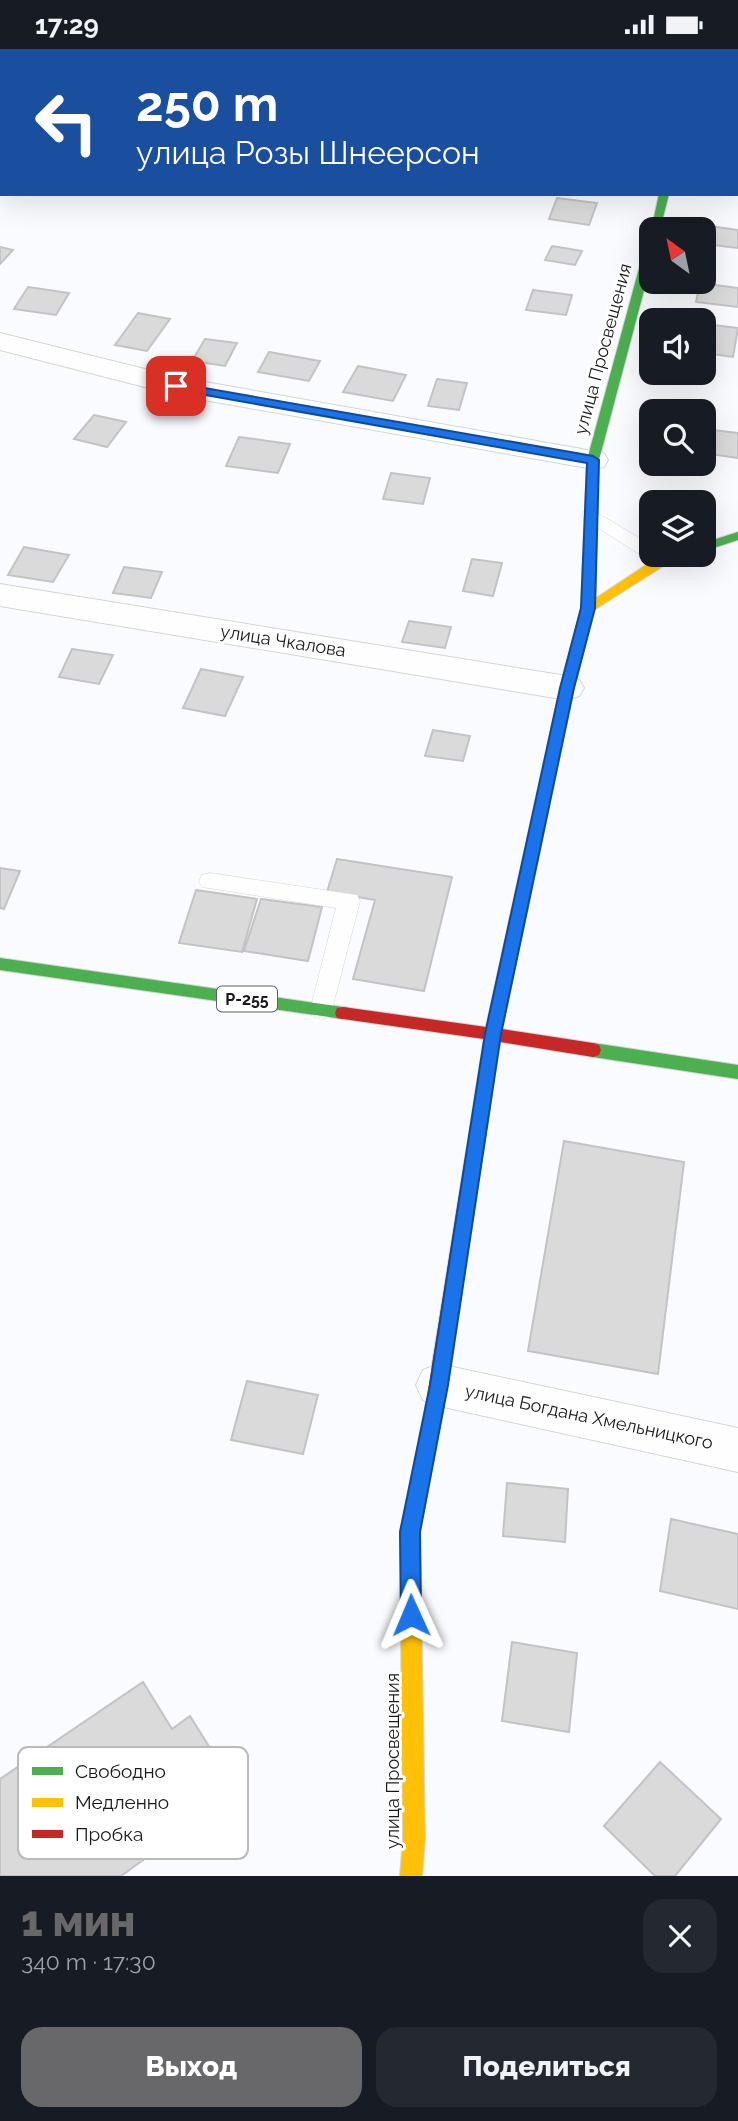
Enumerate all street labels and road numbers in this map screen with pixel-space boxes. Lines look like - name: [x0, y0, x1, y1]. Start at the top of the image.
- street label: улица Просвещения: [570, 261, 635, 437]
- street label: улица Чкалова: [219, 620, 347, 661]
- road number: Р-255: [217, 987, 277, 1011]
- street label: улица Богдана Хмельницкого: [463, 1380, 715, 1453]
- street label: улица Просвещения: [382, 1673, 403, 1849]

